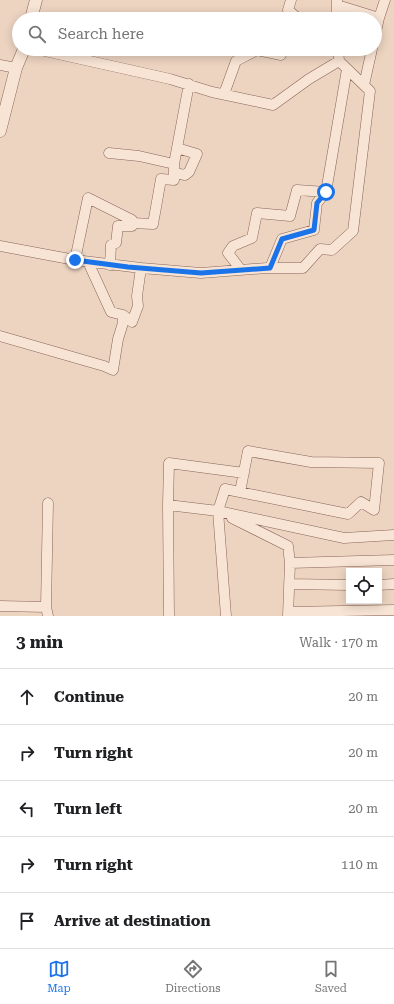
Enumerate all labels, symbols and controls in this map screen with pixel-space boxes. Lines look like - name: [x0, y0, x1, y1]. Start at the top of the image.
- search box: [12, 12, 382, 56]
- icon: search: [26, 23, 48, 45]
- text: Search here: [58, 25, 144, 43]
- route start: [317, 183, 335, 201]
- route end: [66, 251, 84, 269]
- map controls: [346, 568, 382, 604]
- button: locate: [346, 568, 382, 604]
- text: 3 min: [16, 632, 63, 652]
- text: Walk · 170 m: [299, 635, 378, 650]
- icon: ahead: [16, 686, 38, 708]
- text: Continue: [54, 688, 124, 706]
- text: 20 m: [348, 689, 378, 704]
- icon: right: [16, 742, 38, 764]
- text: Turn right: [54, 744, 133, 762]
- text: 20 m: [348, 745, 378, 760]
- icon: left: [16, 798, 38, 820]
- text: Turn left: [54, 800, 122, 818]
- text: 20 m: [348, 801, 378, 816]
- icon: right: [16, 854, 38, 876]
- text: Turn right: [54, 856, 133, 874]
- text: 110 m: [341, 857, 378, 872]
- icon: arrive: [16, 910, 38, 932]
- text: Arrive at destination: [54, 912, 210, 930]
- tab: Map: [47, 958, 71, 995]
- tab: Directions: [165, 958, 221, 995]
- tab: Saved: [315, 958, 347, 995]

